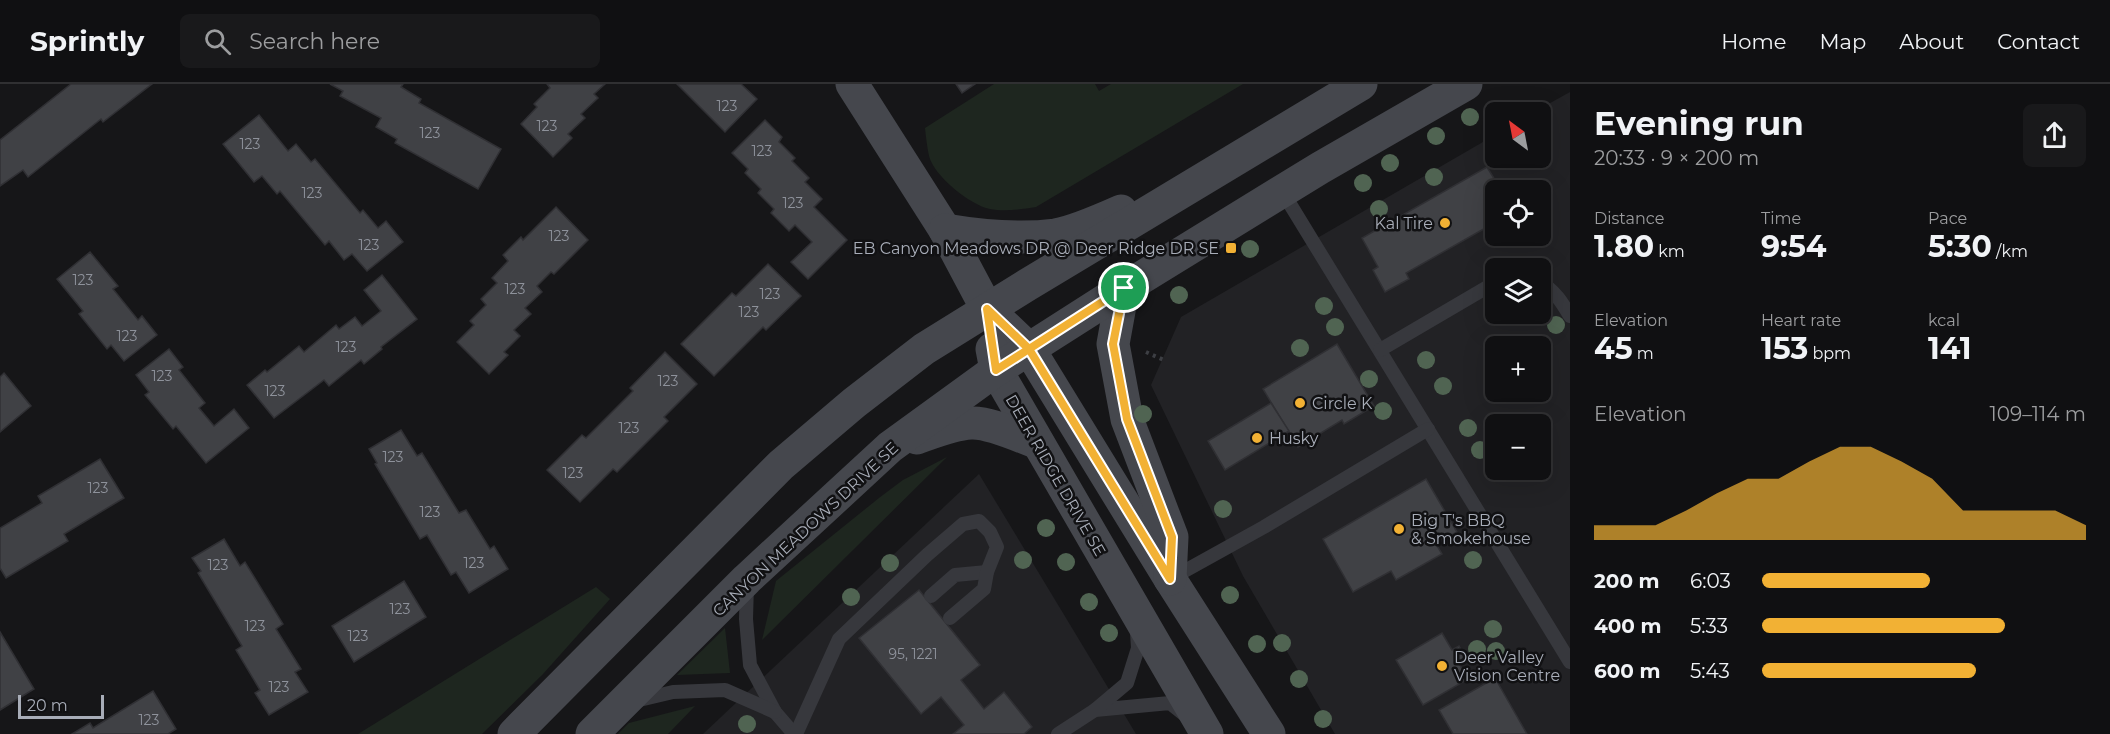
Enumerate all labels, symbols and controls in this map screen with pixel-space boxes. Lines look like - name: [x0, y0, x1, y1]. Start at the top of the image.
- search box: [180, 14, 600, 68]
- text: Sprintly: [30, 24, 144, 58]
- icon: search: [201, 25, 234, 58]
- text: Search here: [249, 28, 380, 55]
- text: Home: [1721, 29, 1786, 54]
- text: Map: [1819, 29, 1866, 54]
- text: About: [1899, 29, 1964, 54]
- text: Contact: [1997, 29, 2080, 54]
- house number: 123: [717, 97, 738, 115]
- north arrow: [1485, 102, 1551, 168]
- map controls: [1485, 102, 1551, 480]
- text: Evening run: [1594, 103, 1804, 143]
- button: share: [2023, 104, 2086, 167]
- house number: 123: [537, 117, 558, 135]
- house number: 123: [420, 124, 441, 142]
- house number: 123: [240, 135, 261, 153]
- house number: 123: [752, 142, 773, 160]
- text: 20:33 · 9 × 200 m: [1594, 146, 1759, 170]
- button: locate: [1485, 180, 1551, 246]
- house number: 123: [302, 184, 323, 202]
- house number: 123: [783, 194, 804, 212]
- text: Distance: [1594, 209, 1664, 228]
- text: Time: [1761, 209, 1801, 228]
- text: Pace: [1928, 209, 1967, 228]
- place label: Kal Tire: [1375, 214, 1433, 233]
- marker: Kal Tire: [1438, 216, 1452, 230]
- house number: 123: [549, 227, 570, 245]
- text: 1.80: [1594, 228, 1654, 265]
- text: 9:54: [1761, 228, 1827, 265]
- text: 5:30: [1928, 228, 1992, 265]
- house number: 123: [359, 236, 380, 254]
- place label: EB Canyon Meadows DR @ Deer Ridge DR SE: [853, 239, 1219, 258]
- marker: EB Canyon Meadows DR @ Deer Ridge DR SE: [1224, 241, 1238, 255]
- text: km: [1654, 242, 1685, 261]
- text: /km: [1992, 242, 2028, 261]
- button: layers: [1485, 258, 1551, 324]
- pin: [1098, 262, 1149, 313]
- house number: 123: [73, 271, 94, 289]
- icon: arrive: [1107, 271, 1140, 304]
- house number: 123: [505, 280, 526, 298]
- house number: 123: [760, 285, 781, 303]
- house number: 123: [739, 303, 760, 321]
- text: Elevation: [1594, 311, 1668, 330]
- text: Heart rate: [1761, 311, 1841, 330]
- text: kcal: [1928, 311, 1960, 330]
- house number: 123: [117, 327, 138, 345]
- text: 45: [1594, 330, 1633, 367]
- text: 153: [1761, 330, 1808, 367]
- text: 141: [1928, 330, 1971, 367]
- button: +: [1485, 336, 1551, 402]
- house number: 123: [336, 338, 357, 356]
- text: m: [1633, 344, 1654, 363]
- text: bpm: [1808, 344, 1851, 363]
- house number: 123: [152, 367, 173, 385]
- house number: 123: [658, 372, 679, 390]
- house number: 123: [265, 382, 286, 400]
- street label: DEER RIDGE DRIVE SE: [1002, 391, 1110, 559]
- place label: Circle K: [1312, 394, 1373, 413]
- marker: Circle K: [1293, 396, 1307, 410]
- text: Elevation: [1594, 402, 1686, 426]
- text: 109–114 m: [1989, 402, 2086, 426]
- button: −: [1485, 414, 1551, 480]
- house number: 123: [619, 419, 640, 437]
- place label: Husky: [1269, 429, 1319, 448]
- marker: Husky: [1250, 431, 1264, 445]
- street label: CANYON MEADOWS DRIVE SE: [709, 438, 902, 620]
- house number: 123: [383, 448, 404, 466]
- house number: 123: [563, 464, 584, 482]
- house number: 123: [88, 479, 109, 497]
- house number: 123: [420, 503, 441, 521]
- place label: Big T's BBQ & Smokehouse: [1411, 511, 1531, 548]
- marker: Big T's BBQ & Smokehouse: [1392, 522, 1406, 536]
- house number: 123: [464, 554, 485, 572]
- house number: 123: [208, 556, 229, 574]
- text: 200 m: [1594, 569, 1660, 593]
- text: 6:03: [1690, 569, 1731, 593]
- house number: 123: [390, 600, 411, 618]
- text: 400 m: [1594, 614, 1662, 638]
- text: 5:33: [1690, 614, 1728, 638]
- house number: 123: [245, 617, 266, 635]
- house number: 123: [348, 627, 369, 645]
- house number: 95, 1221: [888, 645, 938, 663]
- place label: Deer Valley Vision Centre: [1454, 648, 1560, 685]
- marker: Deer Valley Vision Centre: [1435, 659, 1449, 673]
- text: 600 m: [1594, 659, 1661, 683]
- text: 5:43: [1690, 659, 1730, 683]
- house number: 123: [269, 678, 290, 696]
- scale bar: [18, 692, 104, 720]
- text: 20 m: [27, 696, 68, 715]
- house number: 123: [139, 711, 160, 729]

